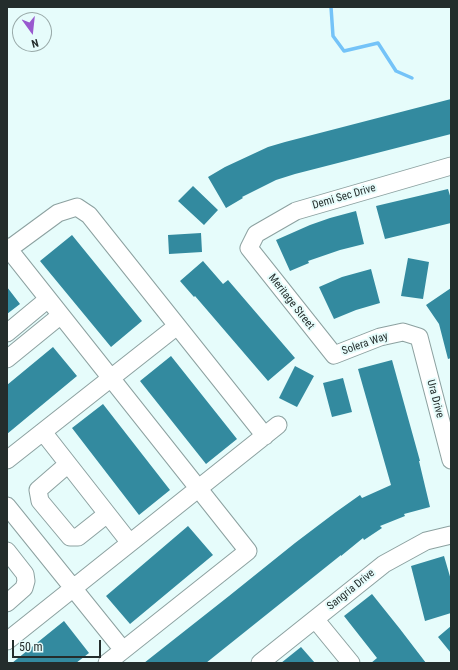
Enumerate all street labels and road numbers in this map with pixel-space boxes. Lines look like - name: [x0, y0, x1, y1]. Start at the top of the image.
- street label: Demi Sec Drive: [311, 182, 377, 212]
- street label: Meritage Street: [265, 272, 317, 332]
- street label: Solera Way: [340, 330, 390, 358]
- street label: Ura Drive: [424, 378, 446, 420]
- street label: Sangria Drive: [325, 567, 377, 613]

